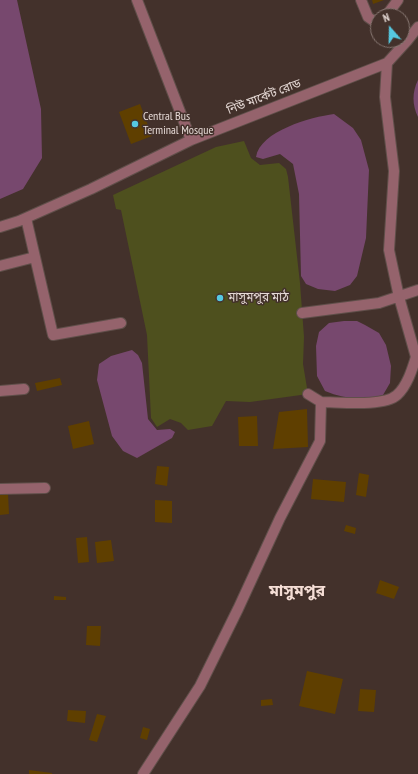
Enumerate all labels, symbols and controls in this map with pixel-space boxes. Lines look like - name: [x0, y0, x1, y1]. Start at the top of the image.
- north arrow: [370, 8, 410, 48]
- text: N: [381, 10, 391, 25]
- street label: নিউ মার্কেট রোড: [225, 76, 303, 118]
- place label: Central Bus Terminal Mosque: [143, 110, 213, 138]
- marker: Central Bus Terminal Mosque: [130, 119, 140, 129]
- place label: মাসুমপুর মাঠ: [228, 291, 289, 305]
- marker: মাসুমপুর মাঠ: [215, 293, 225, 303]
- district label: মাসুমপুর: [269, 581, 325, 601]

